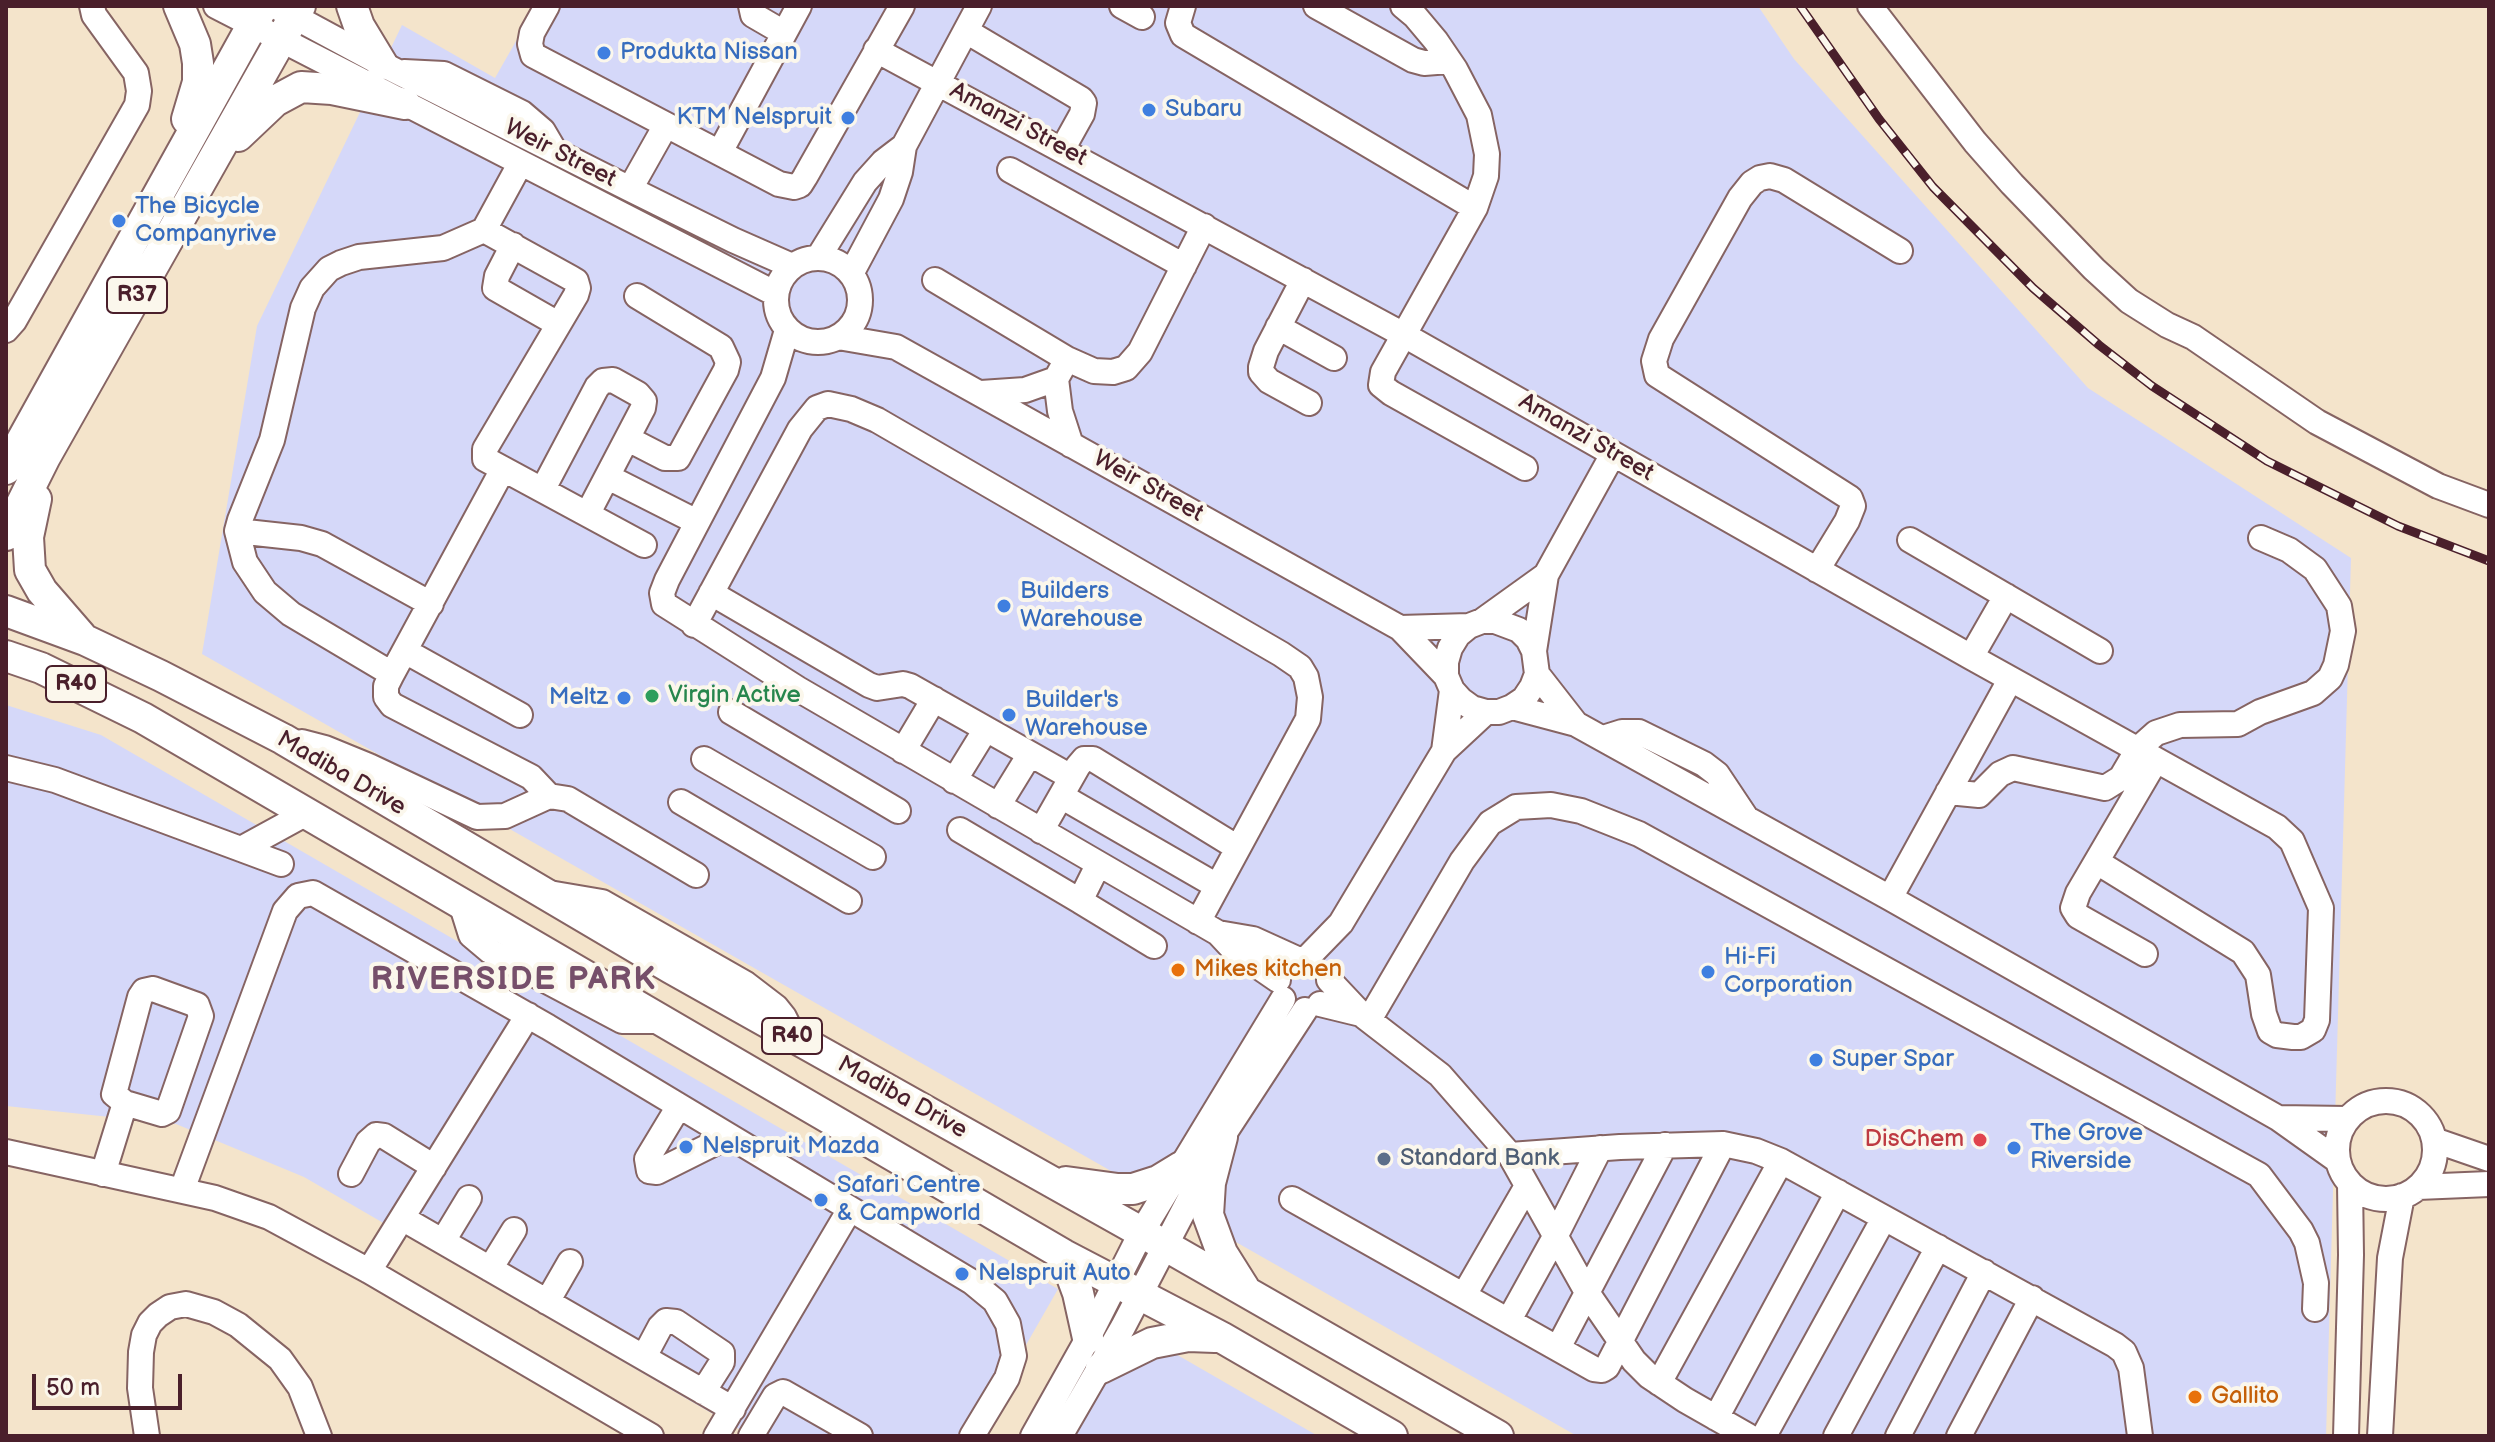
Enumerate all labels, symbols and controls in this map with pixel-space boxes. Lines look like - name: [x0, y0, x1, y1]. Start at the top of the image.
- place label: Produkta Nissan: [620, 39, 798, 67]
- marker: Produkta Nissan: [595, 44, 613, 62]
- street label: Amanzi Street: [945, 77, 1091, 173]
- place label: Subaru: [1165, 96, 1242, 124]
- marker: Subaru: [1140, 101, 1158, 119]
- place label: KTM Nelspruit: [676, 104, 832, 132]
- marker: KTM Nelspruit: [839, 109, 857, 127]
- street label: Weir Street: [499, 114, 621, 194]
- place label: The Bicycle Companyrive: [135, 193, 276, 249]
- marker: The Bicycle Companyrive: [110, 212, 128, 230]
- road number: R37: [107, 277, 167, 313]
- street label: Amanzi Street: [1513, 388, 1659, 488]
- street label: Weir Street: [1088, 445, 1208, 529]
- place label: Builders Warehouse: [1020, 578, 1143, 634]
- marker: Builders Warehouse: [995, 597, 1013, 615]
- road number: R40: [46, 666, 106, 702]
- place label: Virgin Active: [668, 682, 801, 710]
- place label: Meltz: [549, 684, 608, 712]
- marker: Virgin Active: [643, 687, 661, 705]
- place label: Builder's Warehouse: [1025, 687, 1148, 743]
- marker: Meltz: [615, 689, 633, 707]
- marker: Builder's Warehouse: [1000, 706, 1018, 724]
- street label: Madiba Drive: [272, 726, 410, 822]
- place label: Hi-Fi Corporation: [1724, 944, 1853, 1000]
- place label: Mikes kitchen: [1194, 956, 1342, 984]
- marker: Mikes kitchen: [1169, 961, 1187, 979]
- district label: RIVERSIDE PARK: [371, 962, 657, 1000]
- marker: Hi-Fi Corporation: [1699, 963, 1717, 981]
- road number: R40: [762, 1018, 822, 1054]
- place label: Super Spar: [1832, 1046, 1954, 1074]
- street label: Madiba Drive: [832, 1051, 972, 1145]
- marker: Super Spar: [1807, 1051, 1825, 1069]
- place label: The Grove Riverside: [2030, 1120, 2143, 1176]
- place label: DisChem: [1865, 1126, 1964, 1154]
- marker: DisChem: [1971, 1131, 1989, 1149]
- place label: Nelspruit Mazda: [702, 1133, 880, 1161]
- marker: Nelspruit Mazda: [677, 1138, 695, 1156]
- marker: The Grove Riverside: [2005, 1139, 2023, 1157]
- place label: Standard Bank: [1400, 1145, 1559, 1173]
- marker: Standard Bank: [1375, 1150, 1393, 1168]
- place label: Safari Centre & Campworld: [837, 1172, 981, 1228]
- marker: Safari Centre & Campworld: [812, 1191, 830, 1209]
- place label: Nelspruit Auto: [978, 1260, 1131, 1288]
- marker: Nelspruit Auto: [953, 1265, 971, 1283]
- scale bar: [36, 1358, 186, 1408]
- text: 50 m: [46, 1373, 100, 1402]
- place label: Gallito: [2211, 1383, 2279, 1411]
- marker: Gallito: [2186, 1388, 2204, 1406]

